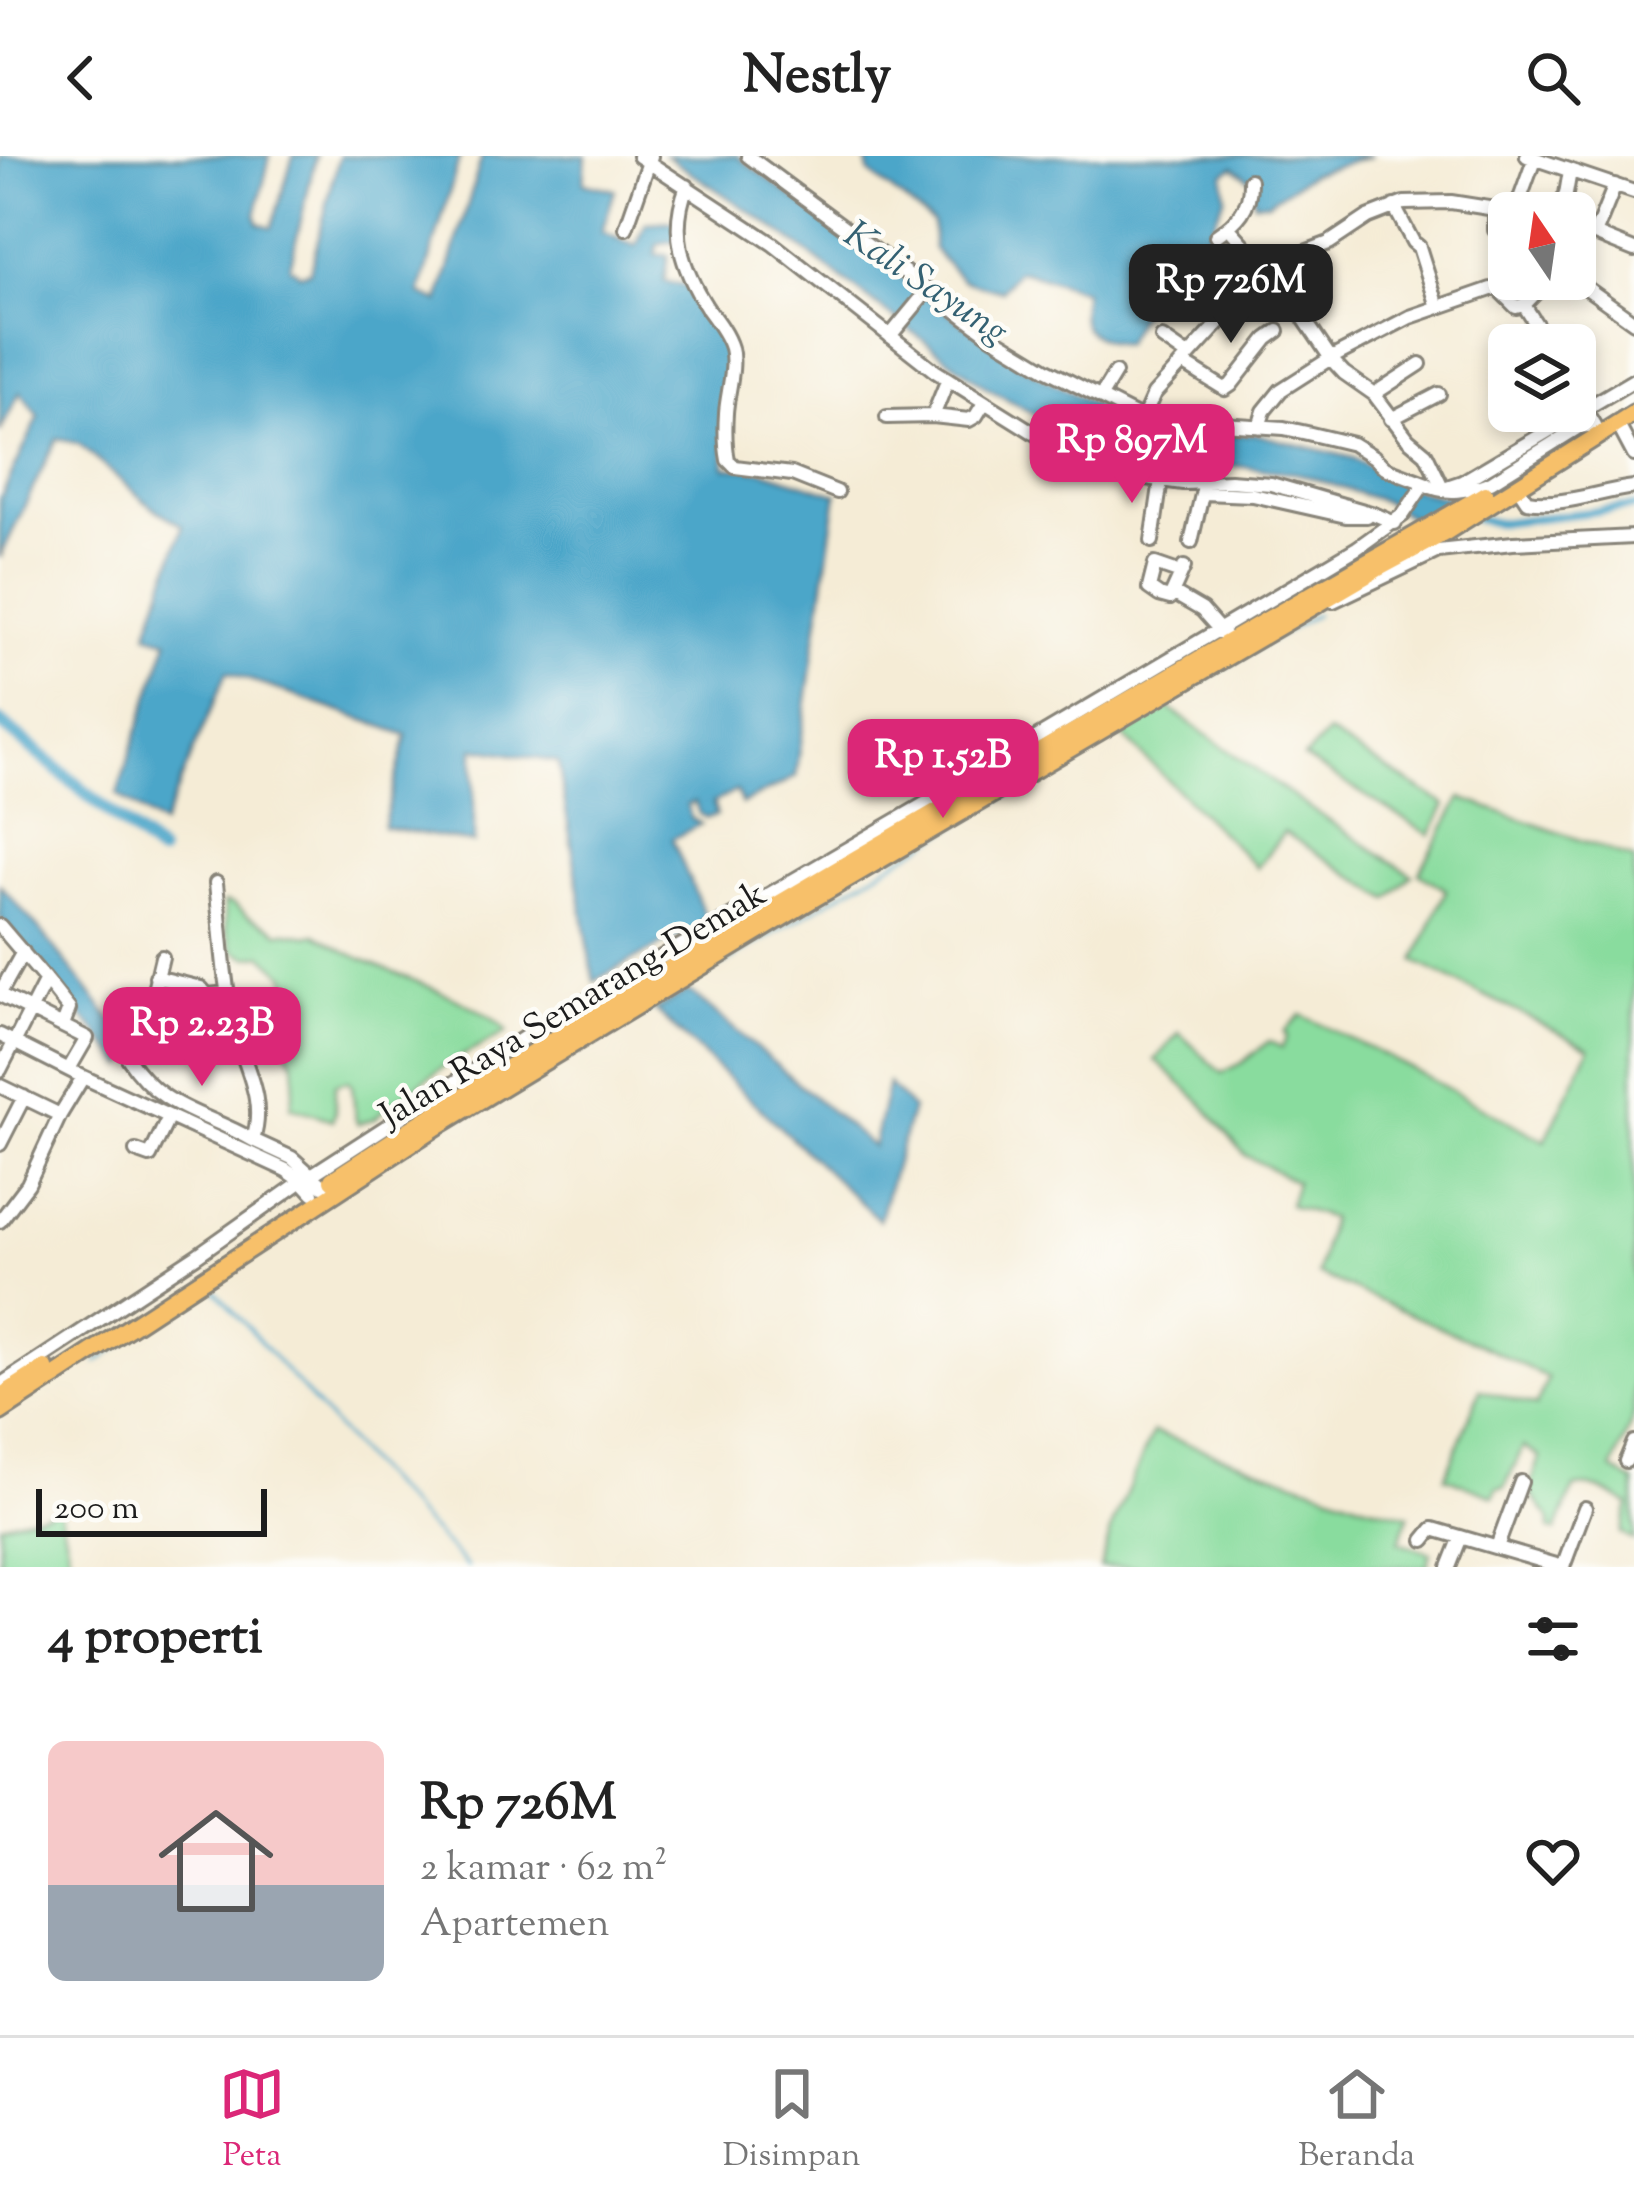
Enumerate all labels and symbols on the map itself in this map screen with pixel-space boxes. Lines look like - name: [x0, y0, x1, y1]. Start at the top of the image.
- north arrow: [1488, 192, 1596, 300]
- water label: Kali Sayung: [831, 209, 1019, 361]
- pin: Rp 726M: [1120, 244, 1342, 346]
- pin: Rp 897M: [1021, 404, 1243, 506]
- pin: Rp 1.52B: [819, 719, 1067, 821]
- street label: Jalan Raya Semarang-Demak: [369, 870, 777, 1143]
- pin: Rp 2.23B: [78, 987, 326, 1089]
- scale bar: [36, 1483, 267, 1536]

